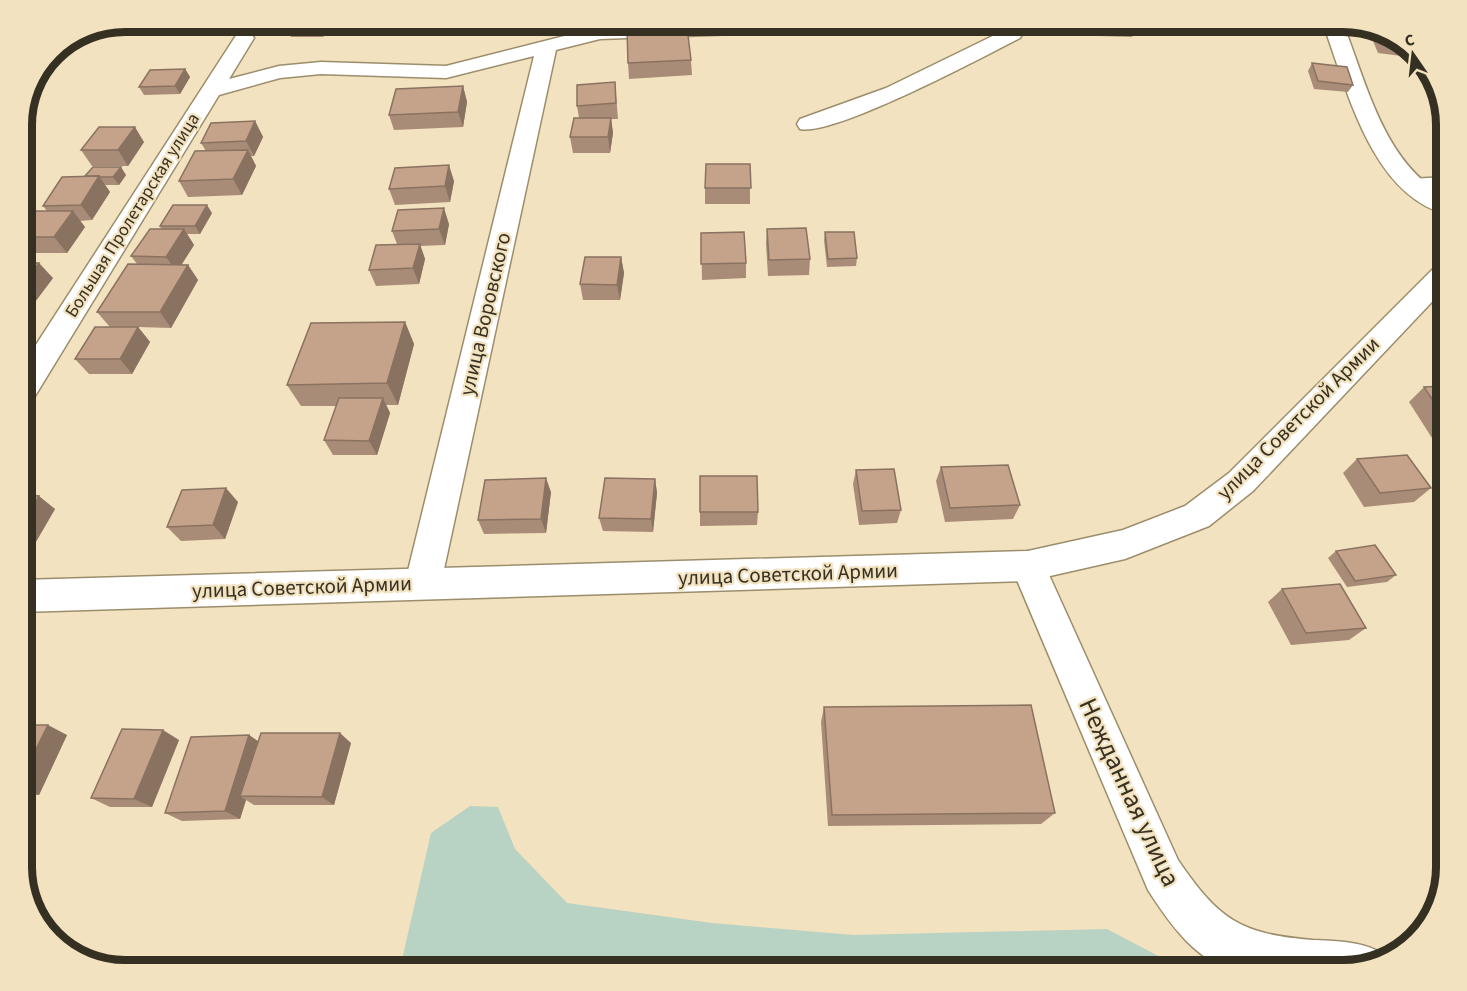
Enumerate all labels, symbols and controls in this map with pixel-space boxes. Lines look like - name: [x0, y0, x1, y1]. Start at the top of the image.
- north arrow: [1383, 24, 1443, 84]
- text: С: [1402, 29, 1417, 52]
- street label: Большая Пролетарская улица: [59, 108, 206, 322]
- street label: улица Воровского: [452, 229, 518, 399]
- street label: улица Советской Армии: [1210, 330, 1386, 506]
- street label: улица Советской Армии: [678, 555, 898, 593]
- street label: улица Советской Армии: [192, 568, 412, 606]
- street label: Нежданная улица: [1070, 692, 1189, 893]

